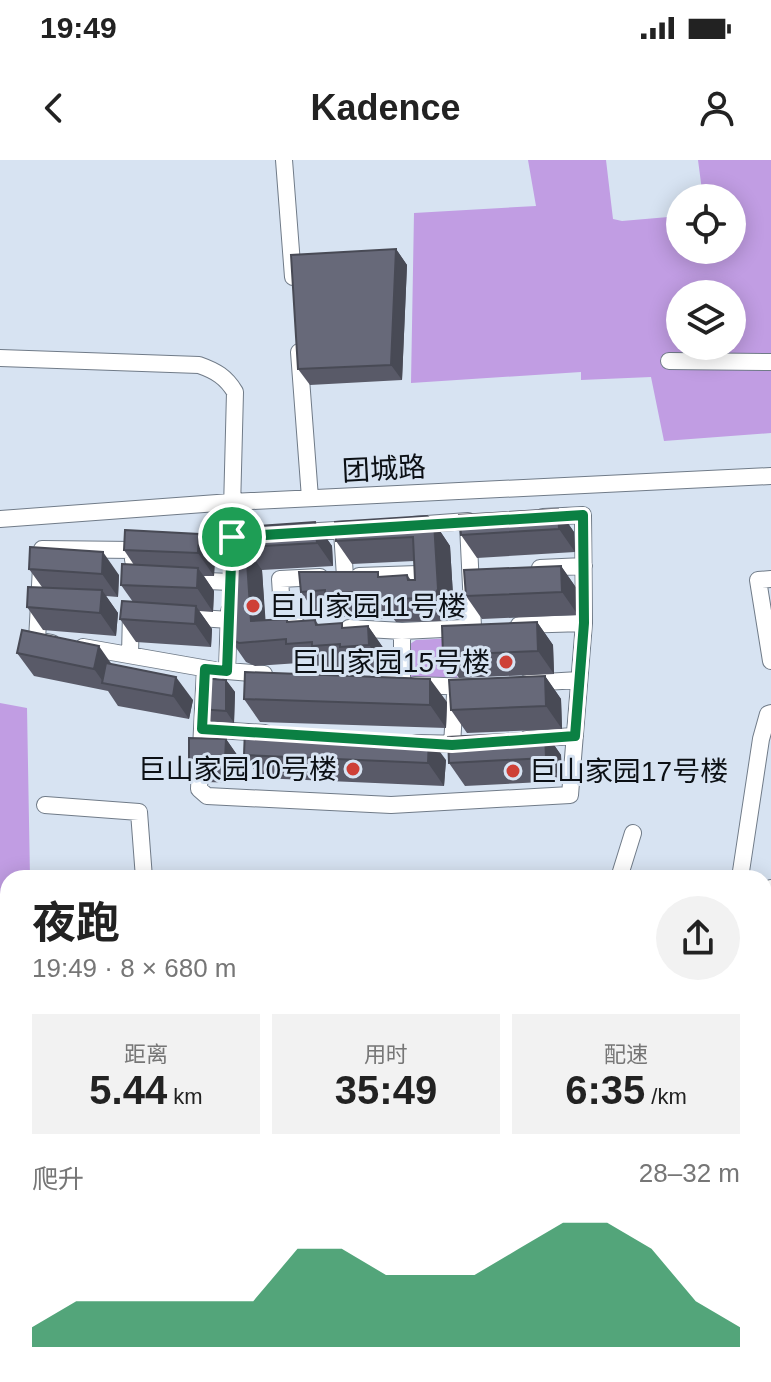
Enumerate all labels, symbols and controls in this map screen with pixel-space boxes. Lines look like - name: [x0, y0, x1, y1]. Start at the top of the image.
- text: 19:49: [40, 11, 117, 44]
- icon: back: [32, 86, 76, 130]
- icon: person: [695, 86, 739, 130]
- text: Kadence: [310, 87, 461, 128]
- map controls: [666, 184, 746, 360]
- button: locate: [666, 184, 746, 264]
- button: layers: [666, 280, 746, 360]
- street label: 团城路: [341, 451, 427, 487]
- pin: [198, 503, 266, 571]
- icon: arrive: [210, 515, 254, 559]
- place label: 巨山家园11号楼: [269, 591, 466, 622]
- marker: 巨山家园11号楼: [244, 597, 262, 615]
- place label: 巨山家园15号楼: [291, 647, 490, 678]
- marker: 巨山家园15号楼: [497, 653, 515, 671]
- place label: 巨山家园10号楼: [138, 754, 337, 785]
- place label: 巨山家园17号楼: [529, 756, 728, 787]
- marker: 巨山家园10号楼: [344, 760, 362, 778]
- marker: 巨山家园17号楼: [504, 762, 522, 780]
- button: share: [656, 896, 740, 980]
- text: 夜跑: [32, 898, 120, 947]
- text: 19:49 · 8 × 680 m: [32, 953, 237, 983]
- text: 距离: [124, 1042, 168, 1067]
- text: 用时: [364, 1042, 408, 1067]
- text: 配速: [604, 1042, 648, 1067]
- text: 5.44: [89, 1068, 167, 1112]
- text: 35:49: [335, 1068, 437, 1112]
- text: 6:35: [565, 1068, 645, 1112]
- text: km: [167, 1084, 203, 1109]
- text: /km: [645, 1084, 687, 1109]
- text: 28–32 m: [639, 1158, 740, 1188]
- text: 爬升: [32, 1164, 84, 1194]

